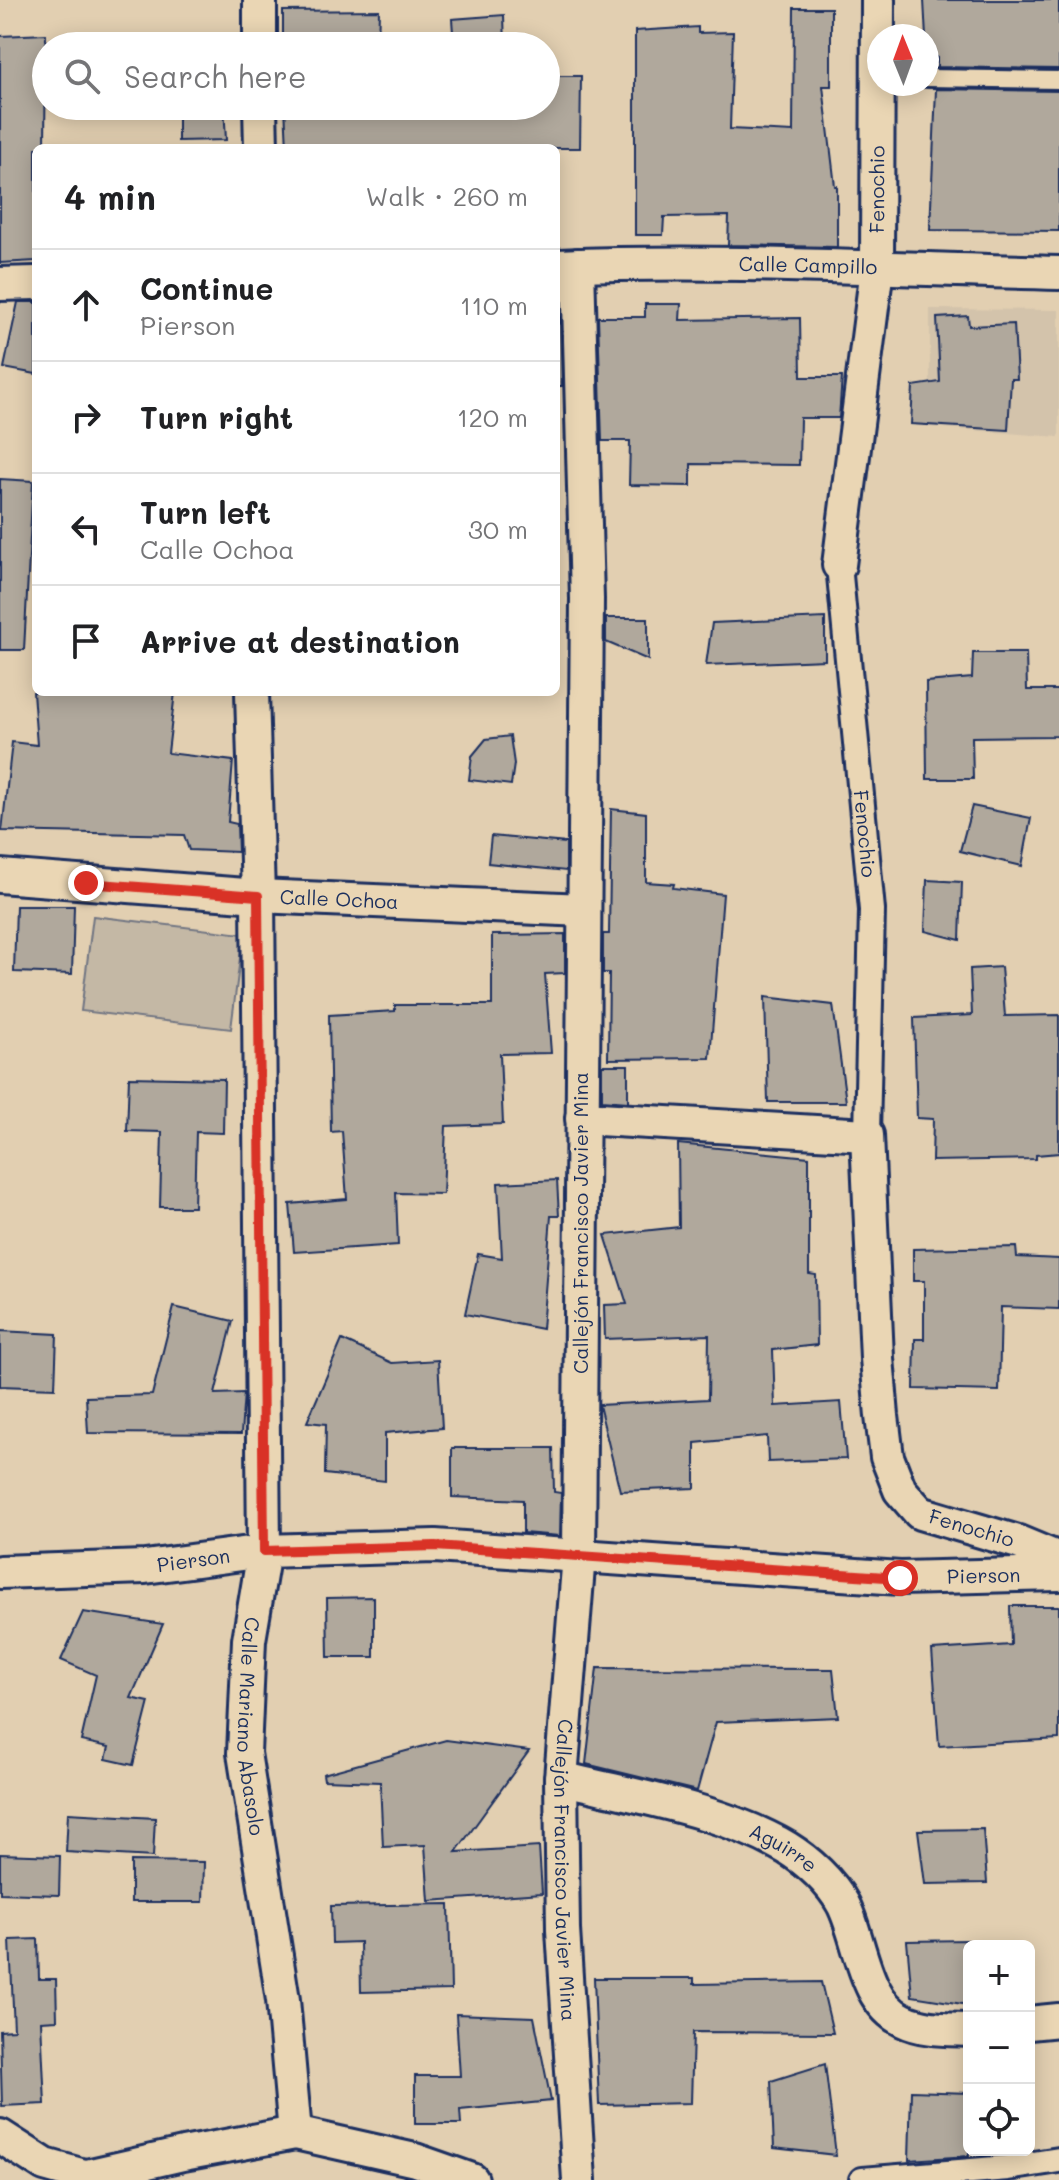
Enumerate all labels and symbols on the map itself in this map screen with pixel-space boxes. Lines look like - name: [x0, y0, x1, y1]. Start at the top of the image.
- north arrow: [867, 24, 939, 96]
- street label: Fenochio: [863, 145, 889, 233]
- street label: Calle Campillo: [738, 250, 878, 279]
- street label: Fenochio: [849, 789, 883, 879]
- route end: [68, 865, 104, 901]
- street label: Calle Ochoa: [279, 883, 399, 914]
- street label: Callejón Francisco Javier Mina: [567, 1072, 593, 1374]
- street label: Fenochio: [926, 1502, 1018, 1552]
- street label: Pierson: [155, 1542, 231, 1577]
- route start: [882, 1560, 918, 1596]
- street label: Pierson: [947, 1561, 1021, 1589]
- street label: Calle Mariano Abasolo: [232, 1615, 271, 1837]
- street label: Callejón Francisco Javier Mina: [549, 1718, 583, 2022]
- street label: Aguirre: [745, 1817, 823, 1878]

